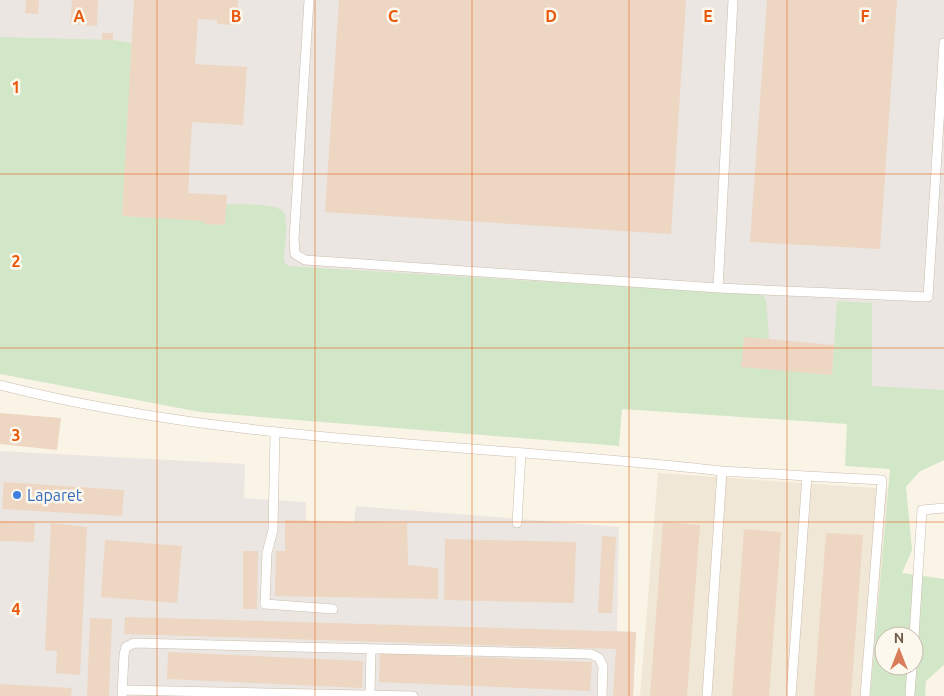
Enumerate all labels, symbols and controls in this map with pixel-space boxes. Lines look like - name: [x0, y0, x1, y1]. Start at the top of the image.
- text: A: [73, 7, 85, 25]
- text: B: [231, 7, 241, 25]
- text: C: [388, 7, 398, 25]
- text: D: [545, 7, 557, 25]
- text: E: [703, 7, 713, 25]
- text: F: [861, 7, 870, 25]
- text: 1: [11, 78, 21, 96]
- text: 2: [11, 252, 21, 270]
- text: 3: [11, 426, 21, 444]
- place label: Laparet: [27, 486, 83, 504]
- marker: Laparet: [11, 489, 23, 501]
- text: 4: [11, 600, 21, 618]
- north arrow: [874, 626, 924, 676]
- text: N: [894, 630, 904, 646]

